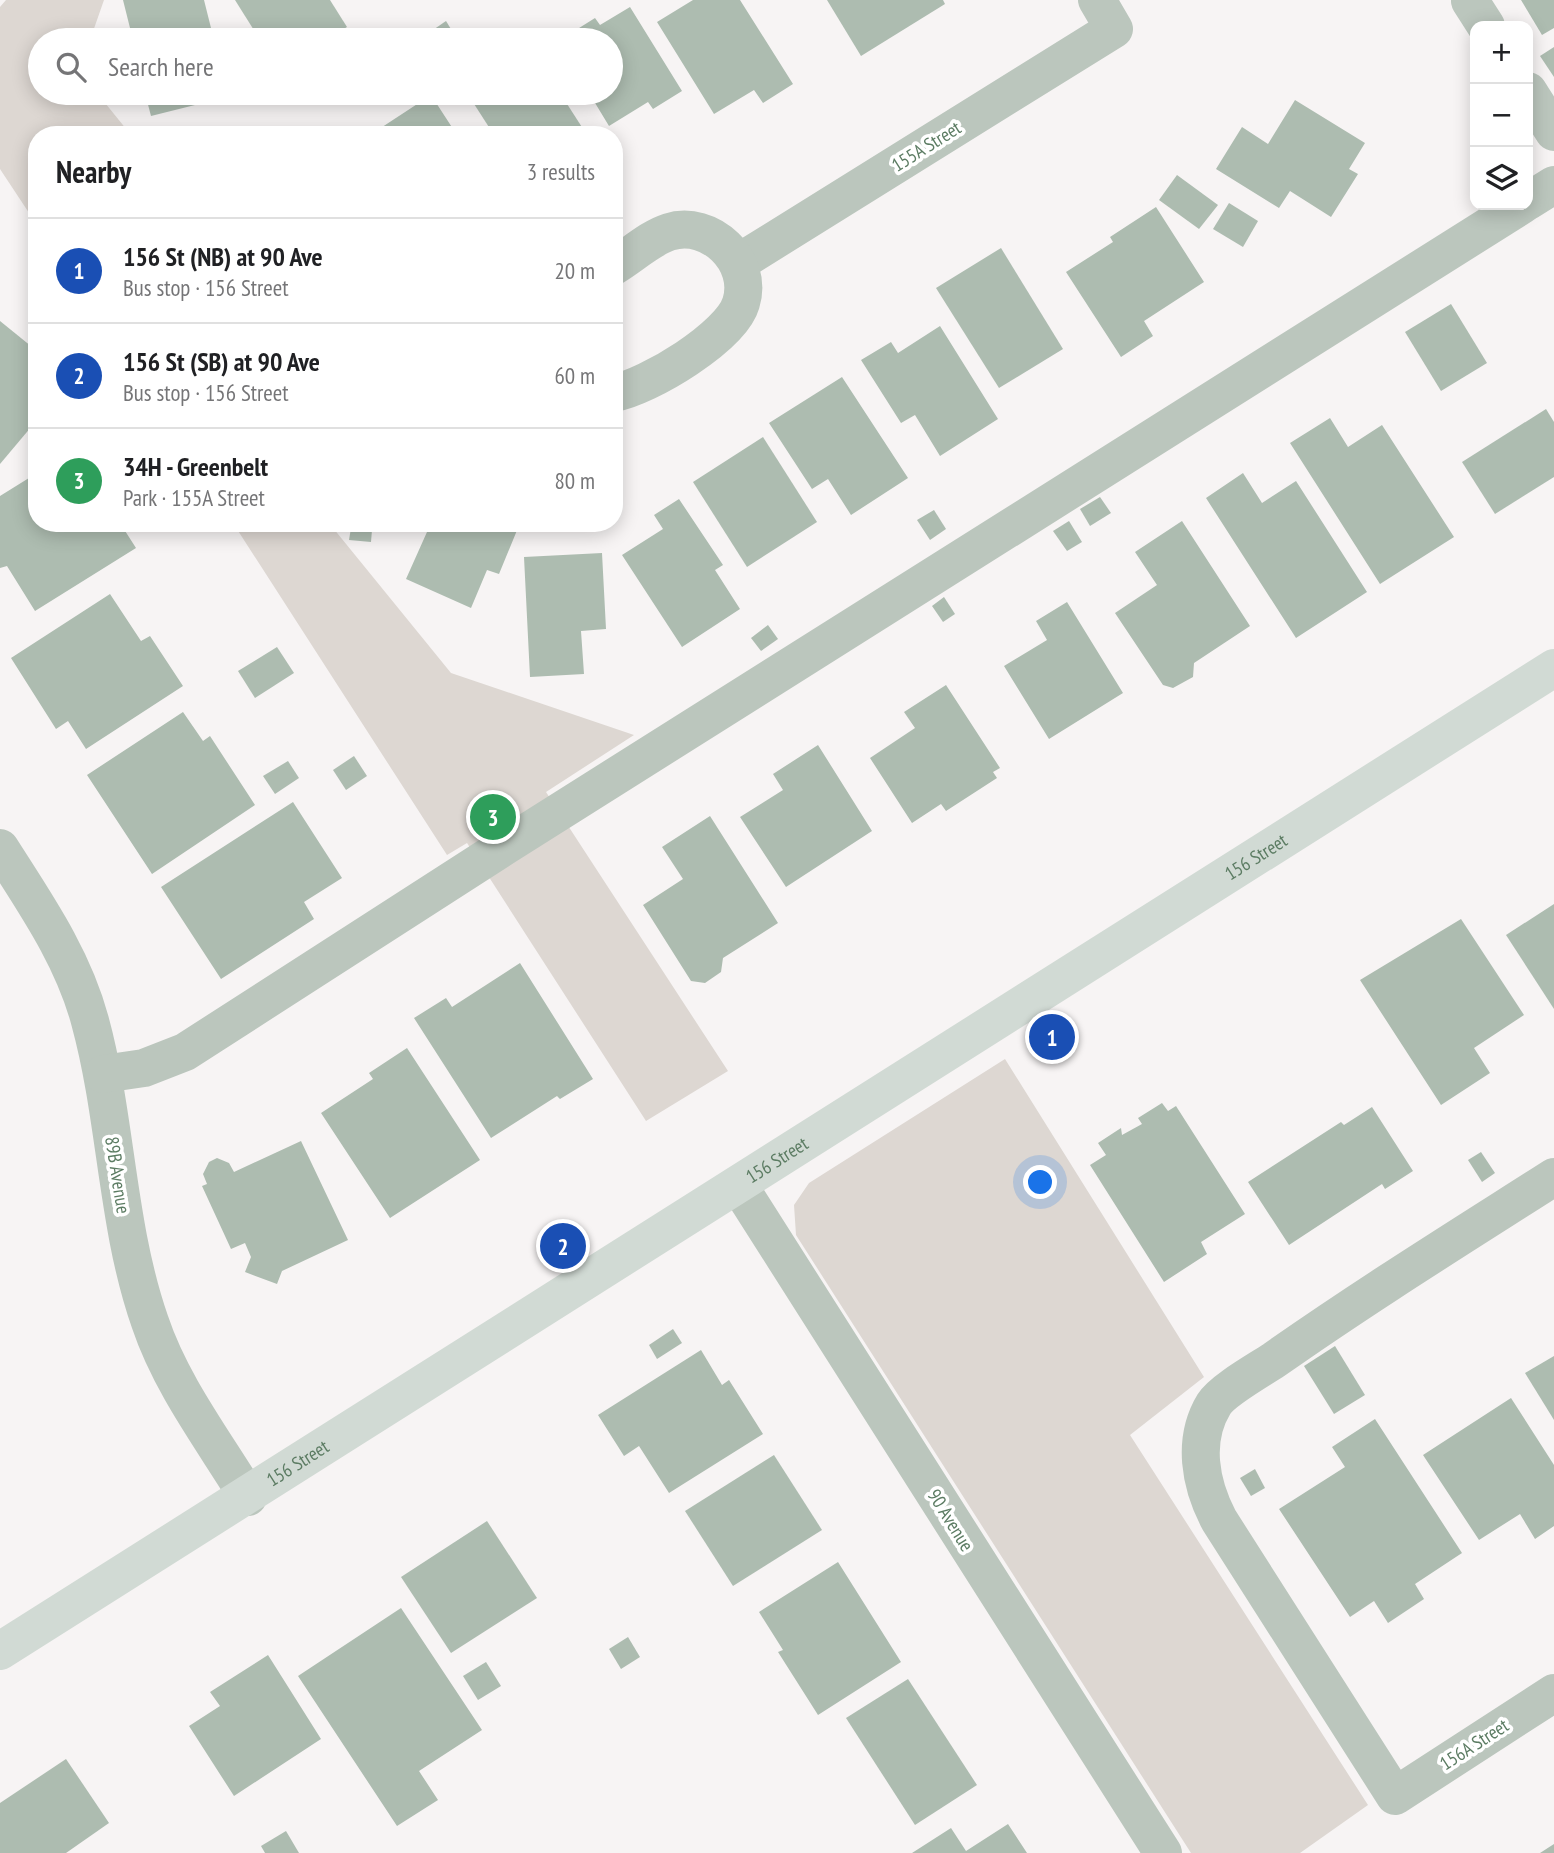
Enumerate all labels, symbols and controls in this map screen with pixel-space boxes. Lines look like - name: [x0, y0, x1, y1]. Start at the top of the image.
- map controls: [1470, 21, 1533, 210]
- button: +: [1470, 21, 1533, 84]
- search box: [28, 28, 623, 105]
- icon: search: [52, 48, 90, 86]
- text: Search here: [108, 50, 214, 83]
- button: −: [1470, 84, 1533, 147]
- street label: 155A Street: [887, 115, 966, 177]
- button: layers: [1470, 147, 1533, 210]
- text: Nearby: [56, 152, 131, 191]
- text: 3 results: [527, 157, 595, 186]
- text: 156 St (NB) at 90 Ave: [123, 240, 323, 273]
- text: 1: [74, 256, 85, 285]
- text: 20 m: [554, 256, 595, 285]
- text: Bus stop · 156 Street: [123, 273, 289, 302]
- text: 156 St (SB) at 90 Ave: [123, 345, 320, 378]
- text: 2: [74, 361, 85, 390]
- text: 60 m: [554, 361, 595, 390]
- text: Bus stop · 156 Street: [123, 378, 289, 407]
- text: 34H - Greenbelt: [123, 450, 268, 483]
- text: 3: [74, 466, 85, 495]
- text: 80 m: [554, 466, 595, 495]
- text: Park · 155A Street: [123, 483, 265, 512]
- pin: 3: [470, 791, 516, 843]
- street label: 156 Street: [1220, 828, 1292, 885]
- pin: 1: [1029, 1011, 1075, 1063]
- street label: 156 Street: [741, 1131, 813, 1188]
- street label: 89B Avenue: [100, 1135, 136, 1215]
- your location: [1023, 1165, 1057, 1199]
- pin: 2: [540, 1220, 586, 1272]
- street label: 156 Street: [262, 1434, 334, 1491]
- street label: 90 Avenue: [923, 1485, 979, 1556]
- street label: 156A Street: [1435, 1712, 1514, 1775]

